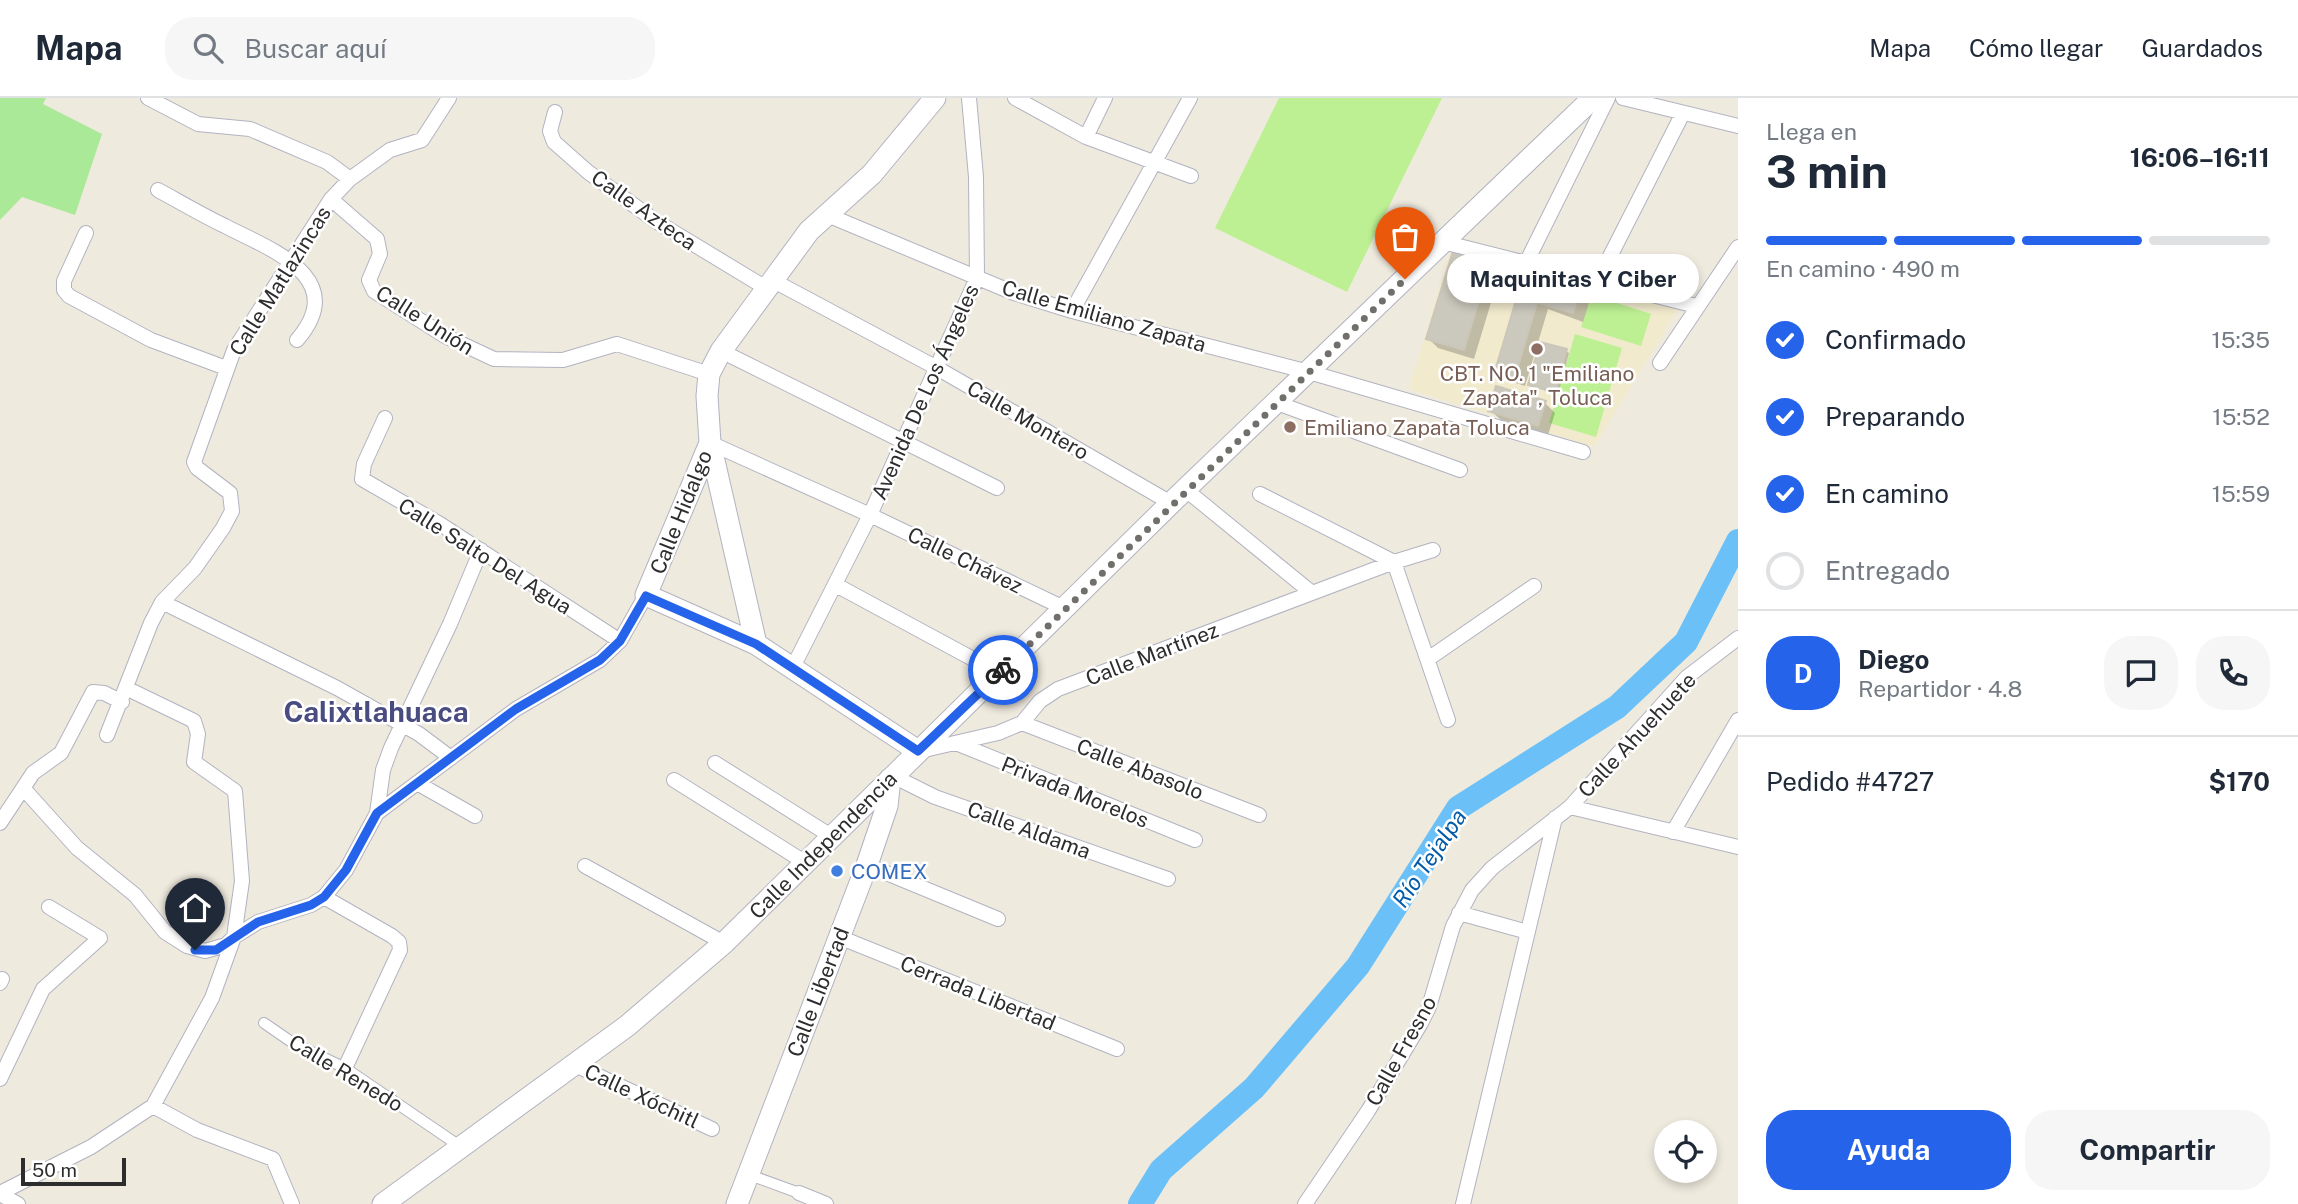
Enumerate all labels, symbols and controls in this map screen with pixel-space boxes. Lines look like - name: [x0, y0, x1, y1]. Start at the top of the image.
- search box: [165, 17, 655, 80]
- text: Mapa: [35, 29, 123, 67]
- icon: search: [189, 29, 227, 67]
- text: Buscar aquí: [245, 33, 386, 64]
- text: Mapa: [1869, 34, 1931, 62]
- text: Cómo llegar: [1969, 34, 2103, 62]
- text: Guardados: [2141, 34, 2263, 62]
- text: Llega en: [1766, 118, 1857, 145]
- text: 16:06–16:11: [2130, 142, 2270, 173]
- text: 3 min: [1766, 144, 1888, 198]
- street label: Calle Azteca: [587, 165, 701, 255]
- street label: Calle Matlazincas: [224, 202, 336, 360]
- pin: [1375, 207, 1435, 279]
- icon: bag: [1386, 218, 1424, 256]
- callout: Maquinitas Y Ciber: [1447, 254, 1699, 304]
- text: En camino · 490 m: [1766, 255, 1960, 282]
- text: Maquinitas Y Ciber: [1470, 265, 1676, 292]
- street label: Calle Emiliano Zapata: [999, 275, 1209, 357]
- street label: Calle Unión: [371, 280, 479, 360]
- street label: Avenida De Los Ángeles: [866, 280, 984, 504]
- icon: check: [1766, 321, 1804, 359]
- text: Confirmado: [1825, 324, 1966, 355]
- text: 15:35: [2212, 326, 2270, 353]
- marker: CBT. NO. 1 "Emiliano Zapata", Toluca: [1529, 341, 1545, 357]
- place label: CBT. NO. 1 "Emiliano Zapata", Toluca: [1440, 361, 1634, 410]
- street label: Calle Montero: [963, 375, 1093, 465]
- icon: check: [1766, 398, 1804, 436]
- text: Preparando: [1825, 401, 1965, 432]
- text: 15:52: [2212, 403, 2270, 430]
- place label: Emiliano Zapata Toluca: [1304, 415, 1530, 440]
- marker: Emiliano Zapata Toluca: [1282, 419, 1298, 435]
- street label: Calle Hidalgo: [645, 446, 717, 578]
- icon: check: [1766, 475, 1804, 513]
- text: En camino: [1825, 478, 1949, 509]
- text: 15:59: [2212, 480, 2270, 507]
- street label: Calle Salto Del Agua: [394, 493, 576, 619]
- street label: Calle Chávez: [904, 521, 1026, 599]
- text: Entregado: [1825, 555, 1950, 586]
- street label: Calle Martínez: [1082, 617, 1222, 691]
- courier: [968, 635, 1038, 705]
- button: chat: [2104, 636, 2178, 710]
- button: phone: [2196, 636, 2270, 710]
- text: Diego: [1858, 644, 1929, 675]
- icon: bike: [984, 651, 1022, 689]
- text: D: [1794, 658, 1812, 689]
- street label: Calle Ahuehuete: [1573, 668, 1701, 802]
- text: Repartidor · 4.8: [1858, 675, 2022, 702]
- district label: Calixtlahuaca: [283, 695, 469, 728]
- street label: Calle Abasolo: [1073, 733, 1207, 805]
- street label: Privada Morelos: [998, 751, 1152, 833]
- street label: Calle Independencia: [744, 766, 902, 924]
- text: Pedido #4727: [1766, 766, 1934, 797]
- text: $170: [2208, 766, 2270, 797]
- street label: Calle Aldama: [964, 796, 1094, 864]
- water label: Río Tejalpa: [1386, 804, 1472, 912]
- place label: COMEX: [851, 859, 927, 884]
- marker: COMEX: [829, 863, 845, 879]
- pin: [165, 878, 225, 950]
- icon: home: [176, 889, 214, 927]
- street label: Calle Libertad: [782, 924, 854, 1060]
- street label: Cerrada Libertad: [897, 950, 1059, 1036]
- street label: Calle Fresno: [1361, 992, 1441, 1110]
- street label: Calle Renedo: [284, 1029, 408, 1117]
- street label: Calle Xóchitl: [581, 1059, 703, 1133]
- button: Ayuda: [1766, 1110, 2011, 1190]
- button: Compartir: [2025, 1110, 2270, 1190]
- map controls: [1654, 1120, 1717, 1183]
- button: locate: [1654, 1120, 1717, 1183]
- scale bar: [21, 1155, 126, 1187]
- text: 50 m: [32, 1159, 77, 1181]

